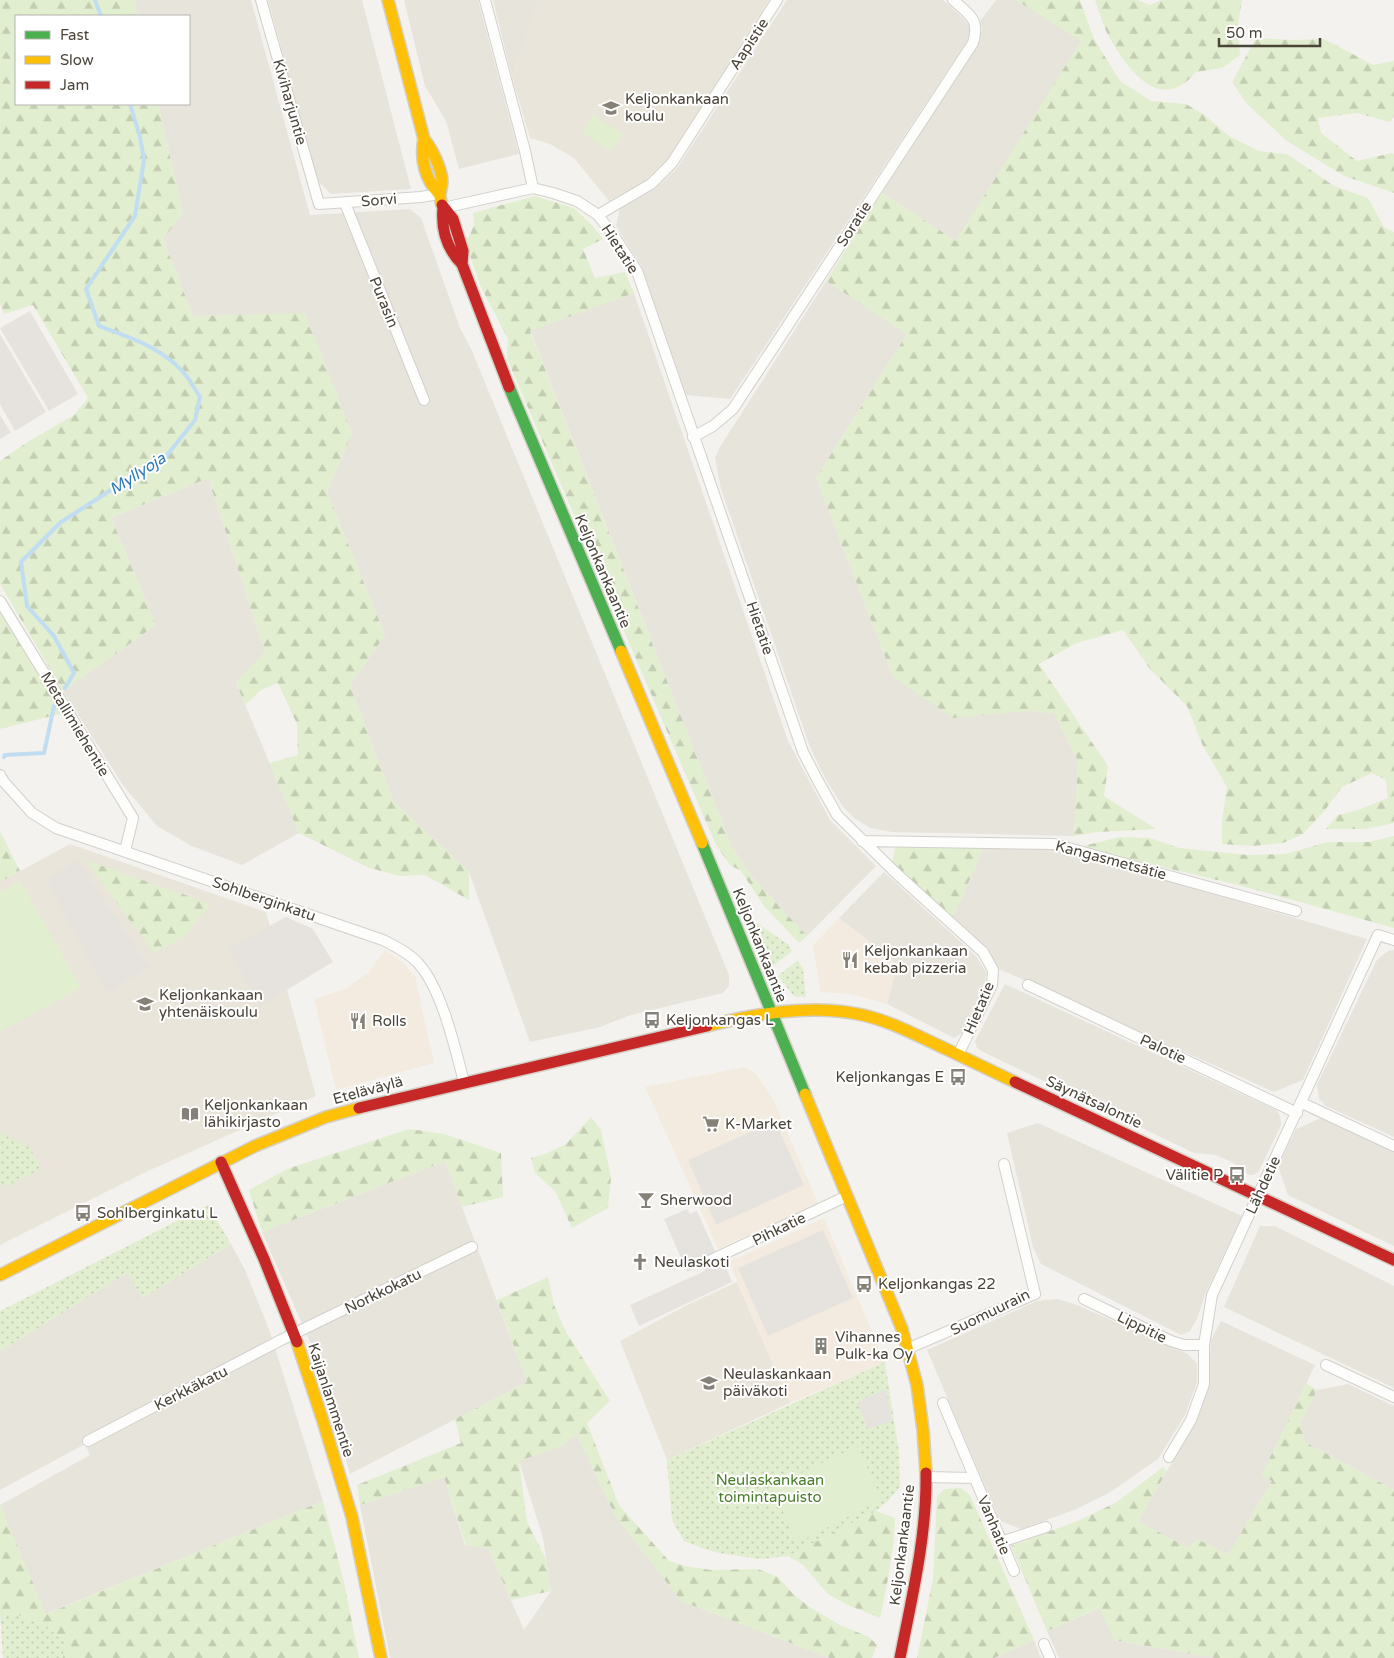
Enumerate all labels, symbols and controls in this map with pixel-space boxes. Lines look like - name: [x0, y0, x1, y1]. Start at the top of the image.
- legend: [15, 15, 190, 105]
- street label: Aapistie: [726, 15, 772, 73]
- scale bar: [1219, 15, 1320, 47]
- text: 50 m: [1226, 24, 1263, 42]
- text: Fast: [60, 26, 90, 44]
- text: Slow: [60, 51, 94, 69]
- street label: Kiviharjuntie: [269, 57, 311, 147]
- text: Jam: [60, 76, 89, 94]
- place label: Keljonkankaan koulu: [625, 90, 729, 125]
- school or university icon: Keljonkankaan koulu: [601, 98, 621, 118]
- street label: Sorvi: [360, 189, 398, 211]
- street label: Soratie: [833, 198, 875, 250]
- street label: Hietatie: [597, 221, 643, 277]
- street label: Purasin: [366, 274, 402, 330]
- water label: Myllyoja: [106, 448, 170, 499]
- street label: Keljonkankaantie: [571, 511, 635, 631]
- street label: Hietatie: [742, 599, 778, 657]
- street label: Metallimiehentie: [37, 669, 113, 779]
- street label: Kangasmetsätie: [1054, 837, 1168, 883]
- street label: Sohlberginkatu: [210, 873, 318, 925]
- street label: Keljonkankaantie: [729, 885, 791, 1005]
- place label: Keljonkankaan kebab pizzeria: [864, 942, 968, 977]
- restaurant icon: Keljonkankaan kebab pizzeria: [840, 950, 860, 970]
- street label: Hietatie: [960, 979, 998, 1037]
- place label: Keljonkankaan yhtenäiskoulu: [159, 986, 263, 1021]
- school or university icon: Keljonkankaan yhtenäiskoulu: [135, 994, 155, 1014]
- bus stop icon: Keljonkangas L: [642, 1010, 662, 1030]
- restaurant icon: Rolls: [348, 1011, 368, 1031]
- place label: Keljonkangas L: [666, 1011, 774, 1029]
- place label: Rolls: [372, 1012, 406, 1030]
- street label: Palotie: [1137, 1031, 1189, 1067]
- bus stop icon: Keljonkangas E: [948, 1067, 968, 1087]
- place label: Keljonkangas E: [836, 1068, 944, 1086]
- street label: Eteläväylä: [331, 1072, 405, 1108]
- street label: Säynätsalontie: [1043, 1072, 1145, 1132]
- place label: Keljonkankaan lähikirjasto: [204, 1096, 308, 1131]
- library icon: Keljonkankaan lähikirjasto: [180, 1104, 200, 1124]
- supermarket icon: K-Market: [701, 1114, 721, 1134]
- place label: K-Market: [725, 1115, 792, 1133]
- street label: Lähdetie: [1242, 1153, 1284, 1217]
- bus stop icon: Välitie P: [1227, 1165, 1247, 1185]
- place label: Välitie P: [1166, 1166, 1223, 1184]
- bar icon: Sherwood: [636, 1190, 656, 1210]
- place label: Sherwood: [660, 1191, 732, 1209]
- bus stop icon: Sohlberginkatu L: [73, 1203, 93, 1223]
- place label: Sohlberginkatu L: [97, 1204, 218, 1222]
- street label: Pihkatie: [749, 1208, 809, 1250]
- church icon: Neulaskoti: [630, 1252, 650, 1272]
- place label: Neulaskoti: [654, 1253, 729, 1271]
- street label: Norkkokatu: [342, 1265, 424, 1317]
- bus stop icon: Keljonkangas 22: [854, 1274, 874, 1294]
- place label: Keljonkangas 22: [878, 1275, 996, 1293]
- street label: Suomuurain: [947, 1285, 1033, 1339]
- street label: Lippitie: [1114, 1307, 1170, 1347]
- place label: Vihannes Pulk-ka Oy: [835, 1328, 913, 1363]
- building icon: Vihannes Pulk-ka Oy: [811, 1336, 831, 1356]
- street label: Kaijanlammentie: [304, 1341, 358, 1459]
- street label: Kerkkäkatu: [151, 1362, 231, 1414]
- place label: Neulaskankaan päiväkoti: [723, 1365, 831, 1400]
- school or university icon: Neulaskankaan päiväkoti: [699, 1373, 719, 1393]
- park label: Neulaskankaan toimintapuisto: [716, 1471, 824, 1506]
- street label: Keljonkankaantie: [886, 1483, 918, 1607]
- street label: Vanhatie: [974, 1493, 1014, 1557]

